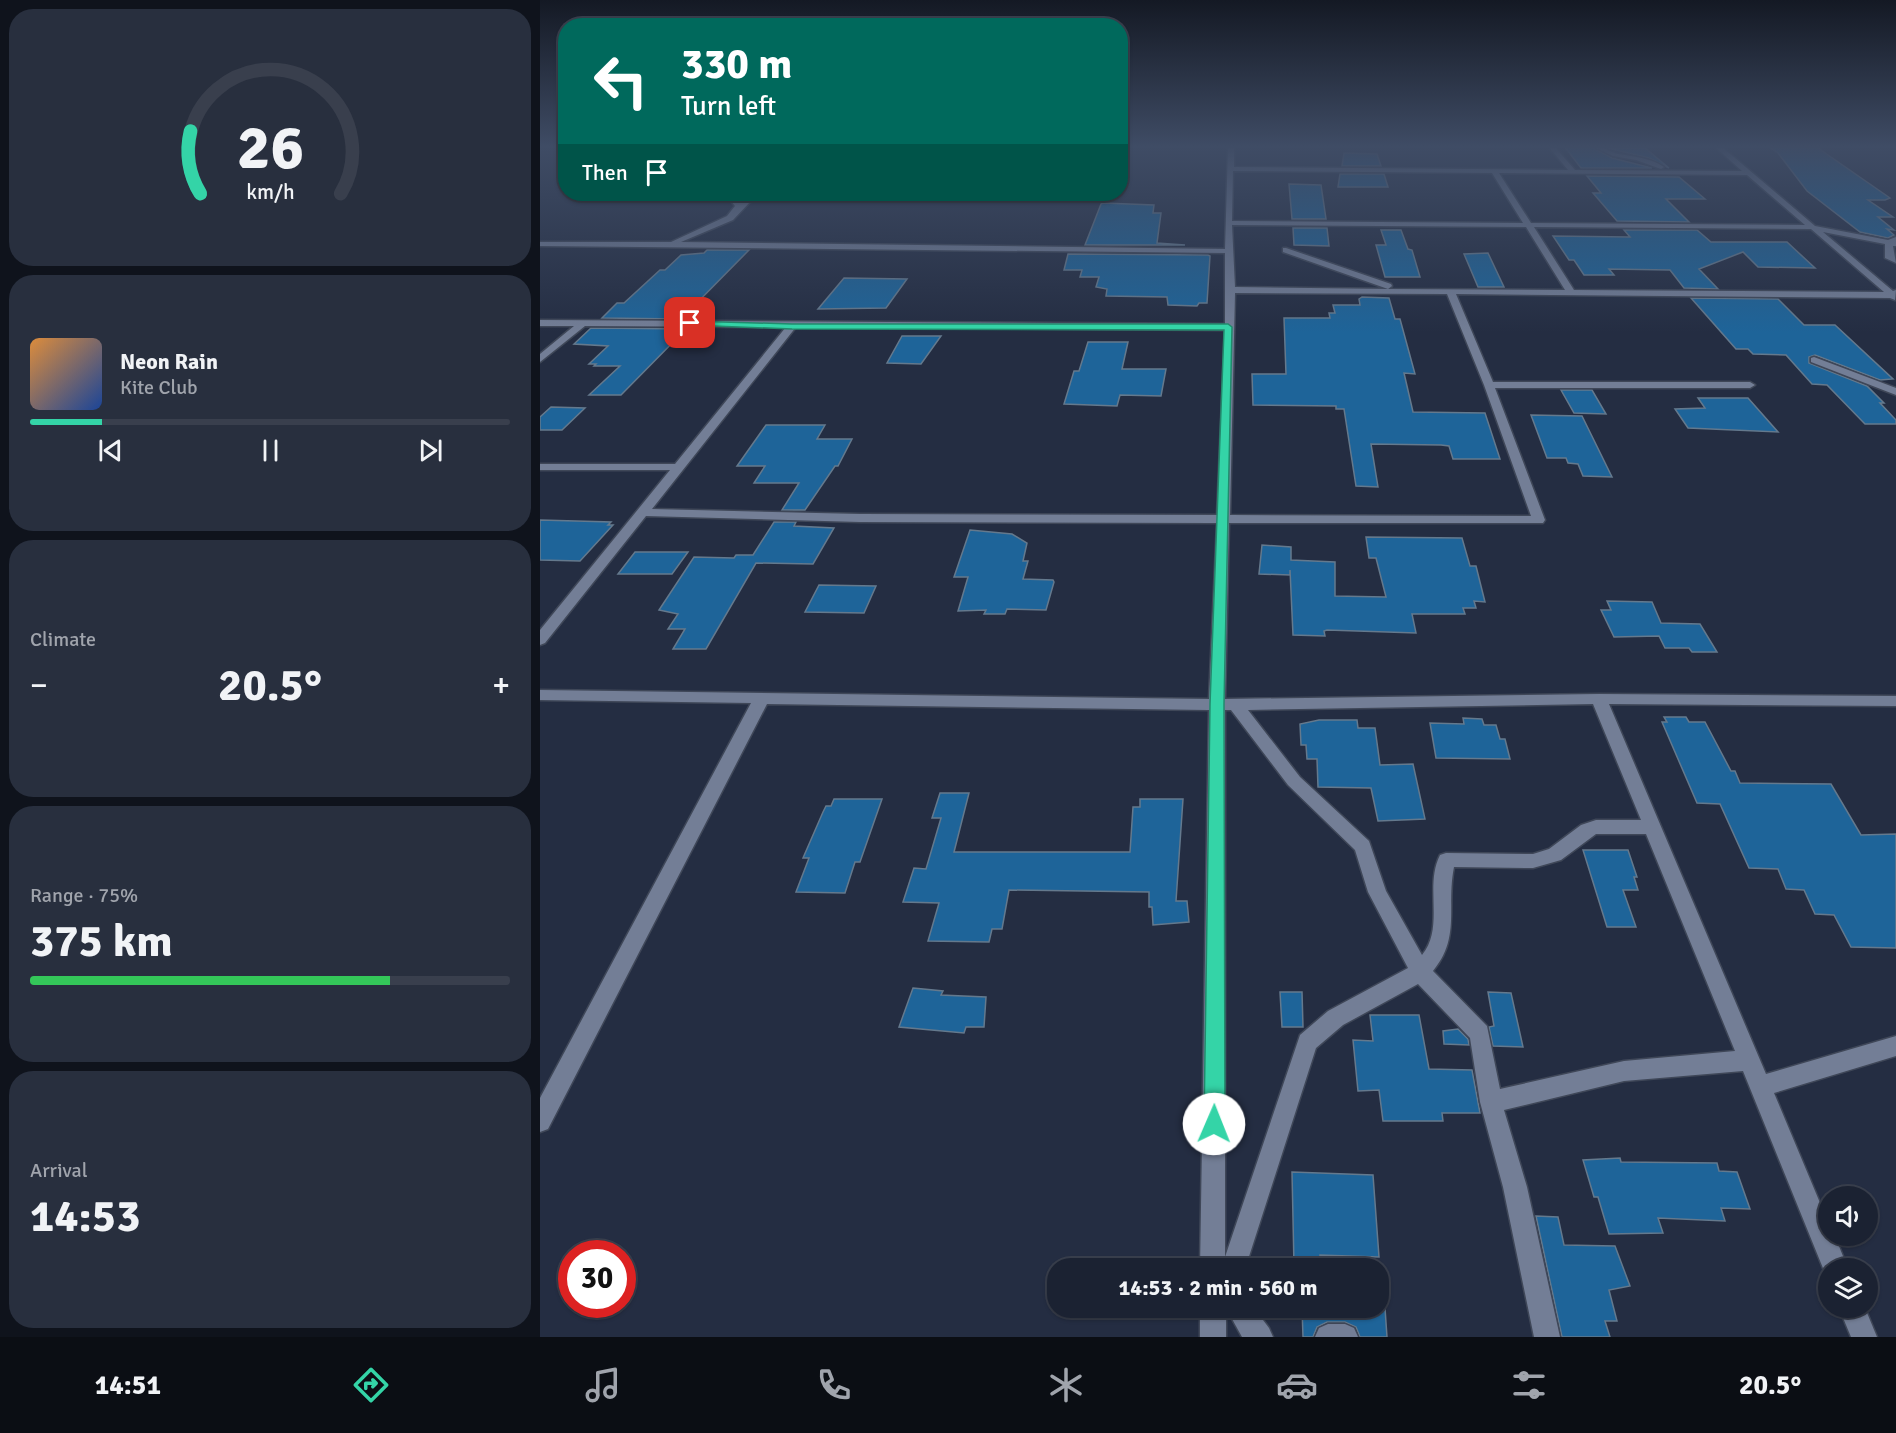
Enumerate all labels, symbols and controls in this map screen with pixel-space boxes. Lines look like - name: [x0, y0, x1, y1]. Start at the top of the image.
- text: 330 m: [681, 39, 792, 90]
- icon: left: [582, 42, 660, 120]
- text: Turn left: [681, 90, 776, 123]
- text: 26: [236, 109, 304, 186]
- icon: arrive: [640, 156, 673, 189]
- text: Then: [582, 159, 628, 186]
- text: km/h: [246, 180, 294, 206]
- pin: [664, 297, 715, 348]
- icon: arrive: [673, 306, 706, 339]
- text: Neon Rain: [120, 348, 218, 375]
- text: Kite Club: [120, 375, 198, 400]
- icon: previous: [94, 434, 127, 467]
- icon: pause: [254, 434, 287, 467]
- icon: next: [414, 434, 447, 467]
- text: Climate: [30, 627, 96, 652]
- text: 20.5°: [218, 658, 322, 713]
- text: −: [30, 665, 48, 706]
- text: +: [492, 665, 510, 706]
- text: Range · 75%: [30, 883, 138, 908]
- text: 375 km: [30, 914, 173, 969]
- position arrow: [1182, 1092, 1246, 1156]
- text: Arrival: [30, 1158, 88, 1183]
- map controls: [1818, 1186, 1878, 1318]
- button: sound: [1818, 1186, 1878, 1246]
- text: 14:53: [30, 1189, 140, 1244]
- speed limit sign: 30: [558, 1240, 636, 1318]
- button: layers: [1818, 1258, 1878, 1318]
- text: 14:53 · 2 min · 560 m: [1118, 1274, 1318, 1301]
- icon: directions: [350, 1364, 392, 1406]
- icon: music: [582, 1364, 624, 1406]
- icon: phone: [813, 1364, 855, 1406]
- icon: climate: [1045, 1364, 1087, 1406]
- icon: car: [1276, 1364, 1318, 1406]
- icon: filters: [1508, 1364, 1550, 1406]
- text: 14:51: [95, 1369, 161, 1402]
- text: 20.5°: [1739, 1369, 1801, 1402]

